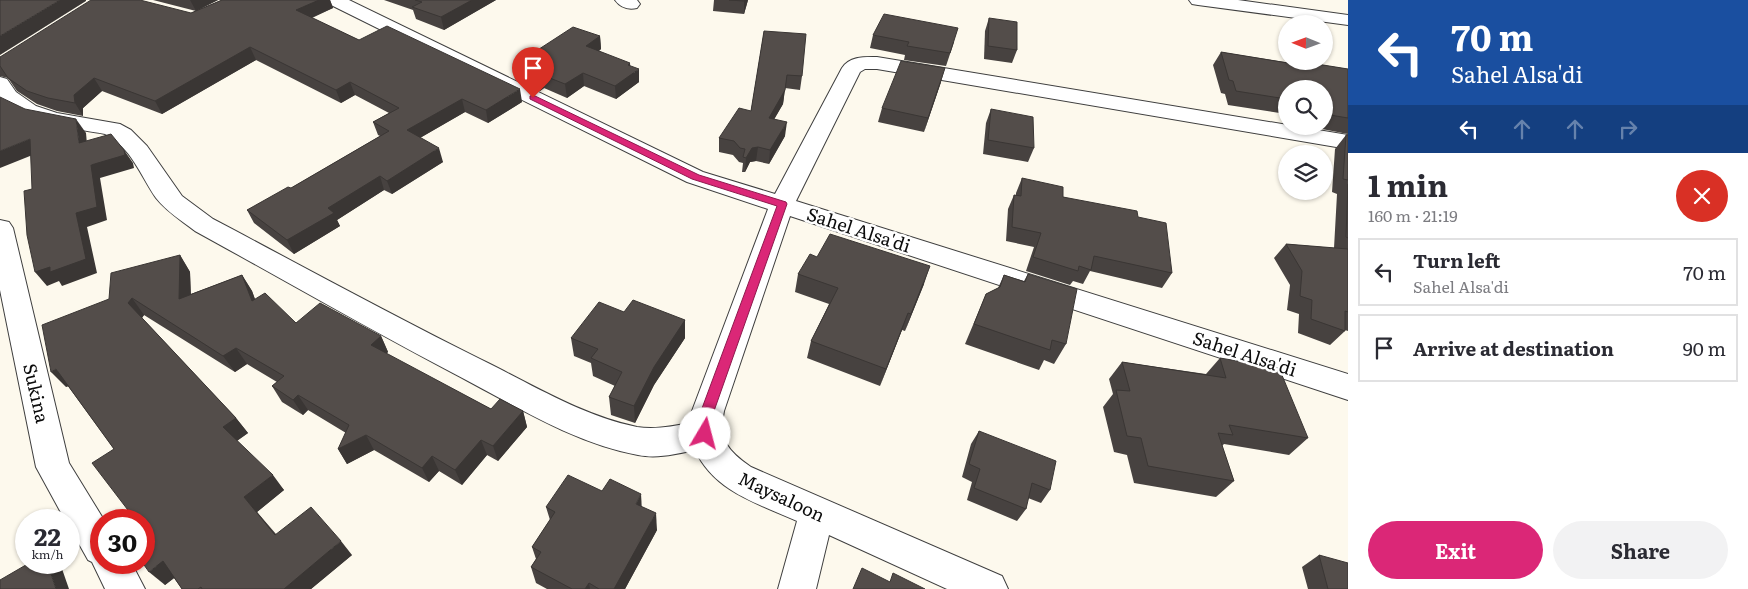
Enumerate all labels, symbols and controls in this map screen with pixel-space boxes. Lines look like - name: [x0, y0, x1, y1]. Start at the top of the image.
- text: 70 m: [1451, 10, 1533, 62]
- north arrow: [1278, 15, 1332, 70]
- map controls: [1278, 15, 1333, 200]
- icon: left: [1368, 20, 1433, 85]
- pin: [512, 47, 554, 98]
- icon: arrive: [519, 54, 547, 82]
- text: Sahel Alsa'di: [1451, 57, 1583, 90]
- button: search: [1278, 80, 1333, 135]
- icon: left: [1455, 115, 1483, 143]
- icon: ahead: [1508, 115, 1536, 143]
- icon: ahead: [1561, 115, 1589, 143]
- icon: right: [1614, 115, 1642, 143]
- button: layers: [1278, 145, 1333, 200]
- text: 1 min: [1368, 162, 1448, 206]
- button: close: [1676, 170, 1728, 222]
- street label: Sahel Alsa'di: [804, 199, 914, 259]
- text: 160 m · 21:19: [1368, 203, 1458, 227]
- text: Turn left: [1413, 246, 1500, 274]
- icon: left: [1370, 258, 1398, 286]
- text: 70 m: [1683, 258, 1726, 286]
- text: Sahel Alsa'di: [1413, 274, 1509, 298]
- street label: Sahel Alsa'di: [1190, 323, 1300, 383]
- icon: arrive: [1370, 334, 1398, 362]
- text: Arrive at destination: [1413, 334, 1614, 362]
- text: 90 m: [1683, 334, 1726, 362]
- street label: Sukina: [17, 360, 57, 426]
- position arrow: [678, 407, 730, 459]
- street label: Maysaloon: [734, 464, 830, 528]
- speed limit sign: 30: [90, 509, 155, 574]
- text: 22: [34, 517, 61, 554]
- button: Exit: [1368, 521, 1543, 579]
- button: Share: [1553, 521, 1728, 579]
- text: km/h: [32, 545, 63, 563]

